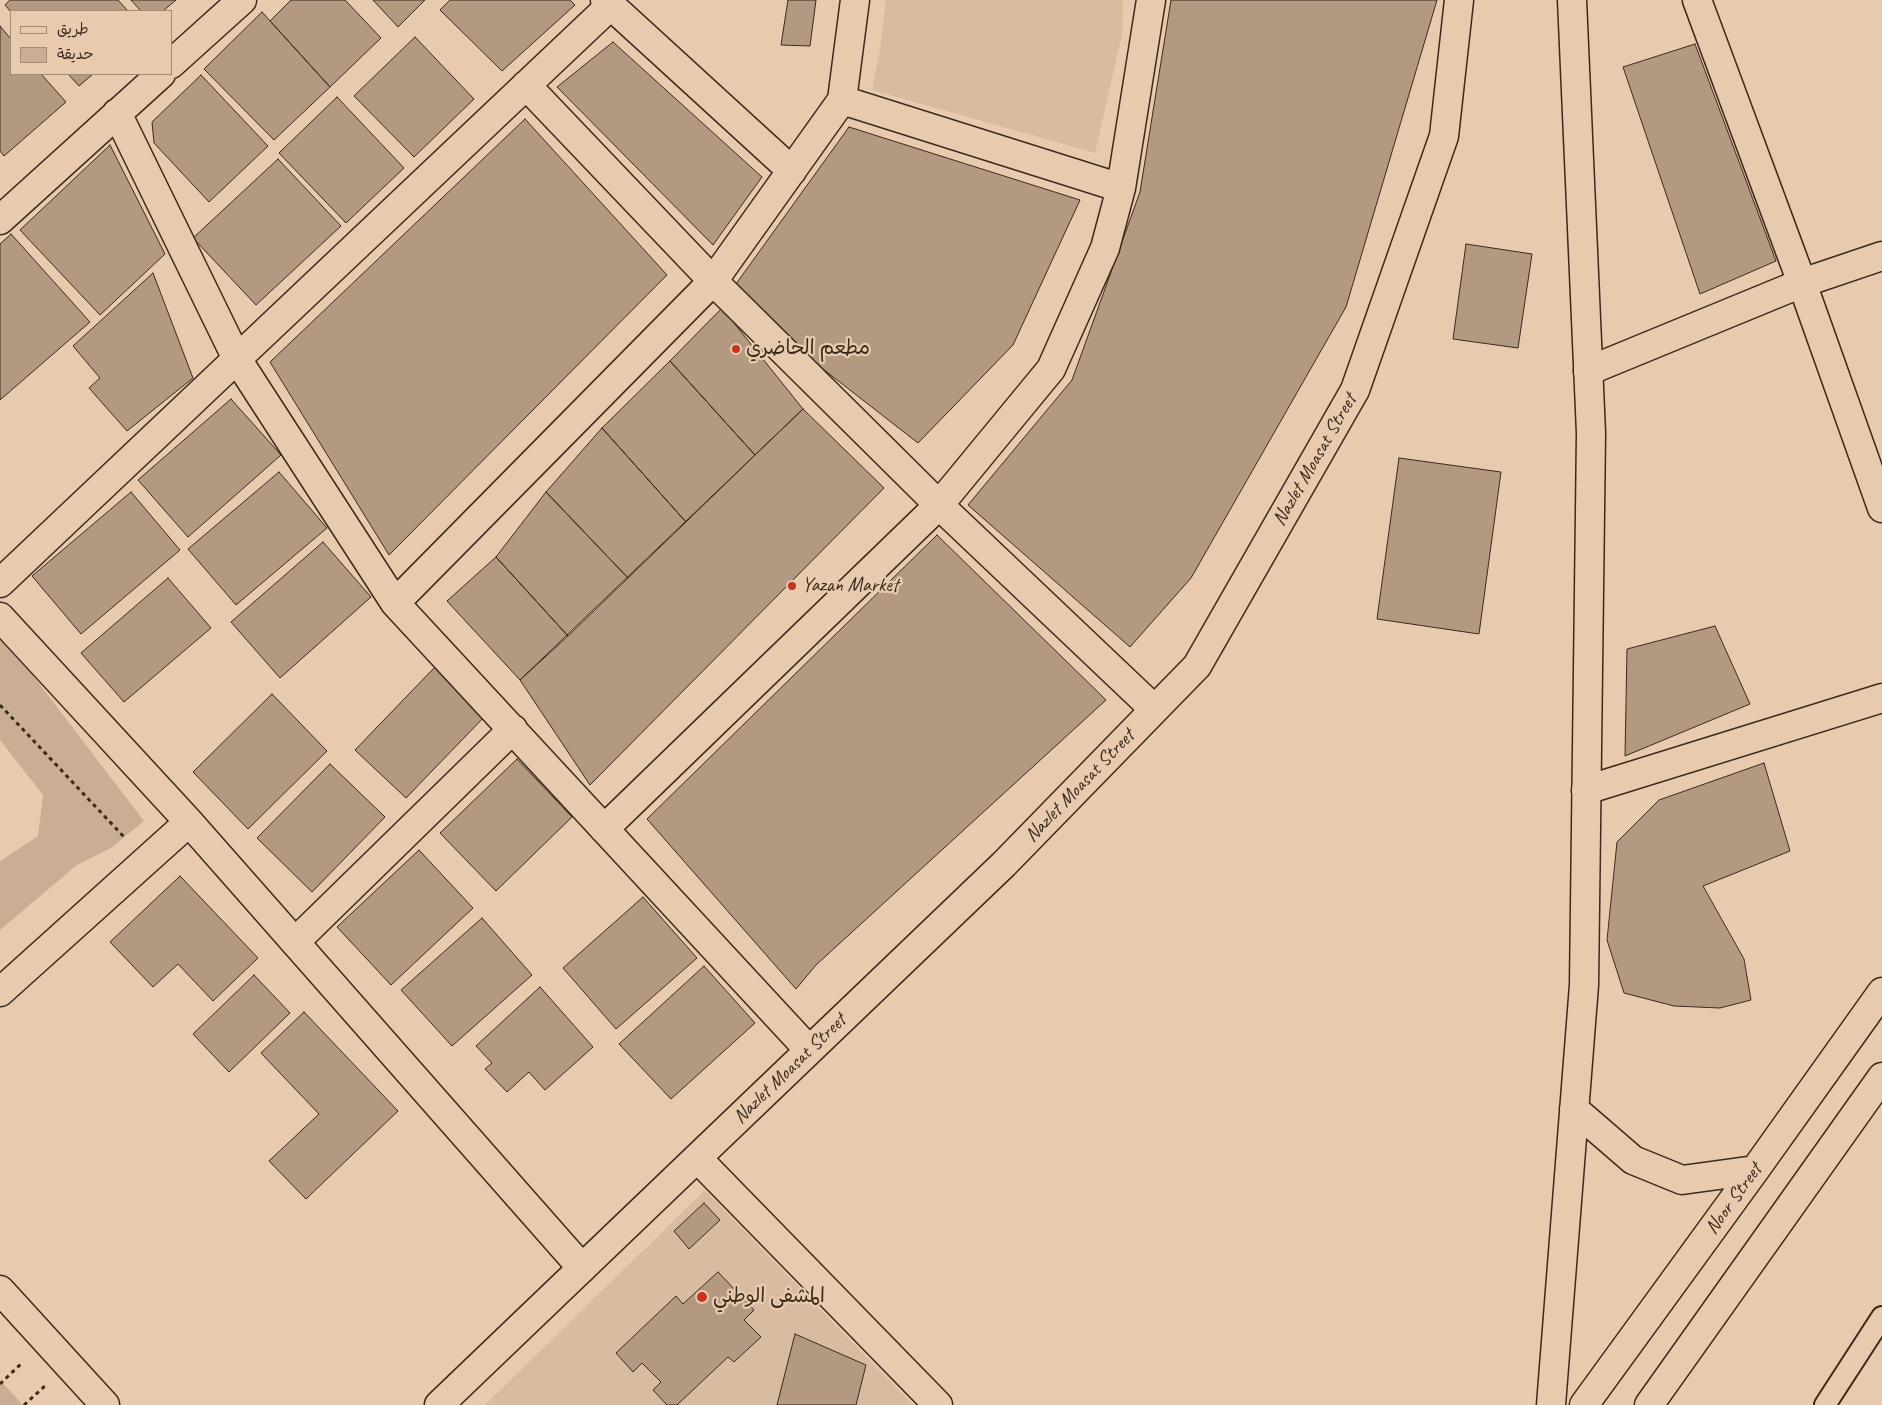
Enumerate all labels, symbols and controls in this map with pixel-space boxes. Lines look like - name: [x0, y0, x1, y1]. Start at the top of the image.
- legend: [10, 10, 172, 75]
- text: طريق: [57, 20, 89, 39]
- text: حديقة: [57, 45, 94, 64]
- place label: مطعم الحاضري: [746, 337, 870, 361]
- marker: مطعم الحاضري: [730, 343, 742, 355]
- street label: Nazlet Moasat Street: [1268, 390, 1362, 530]
- place label: Yazan Market: [802, 574, 898, 598]
- marker: Yazan Market: [786, 580, 798, 592]
- street label: Nazlet Moasat Street: [1020, 724, 1140, 848]
- street label: Nazlet Moasat Street: [728, 1009, 852, 1129]
- street label: Noor Street: [1700, 1159, 1768, 1239]
- place label: المشفى الوطني: [713, 1285, 825, 1309]
- marker: المشفى الوطني: [695, 1290, 709, 1304]

